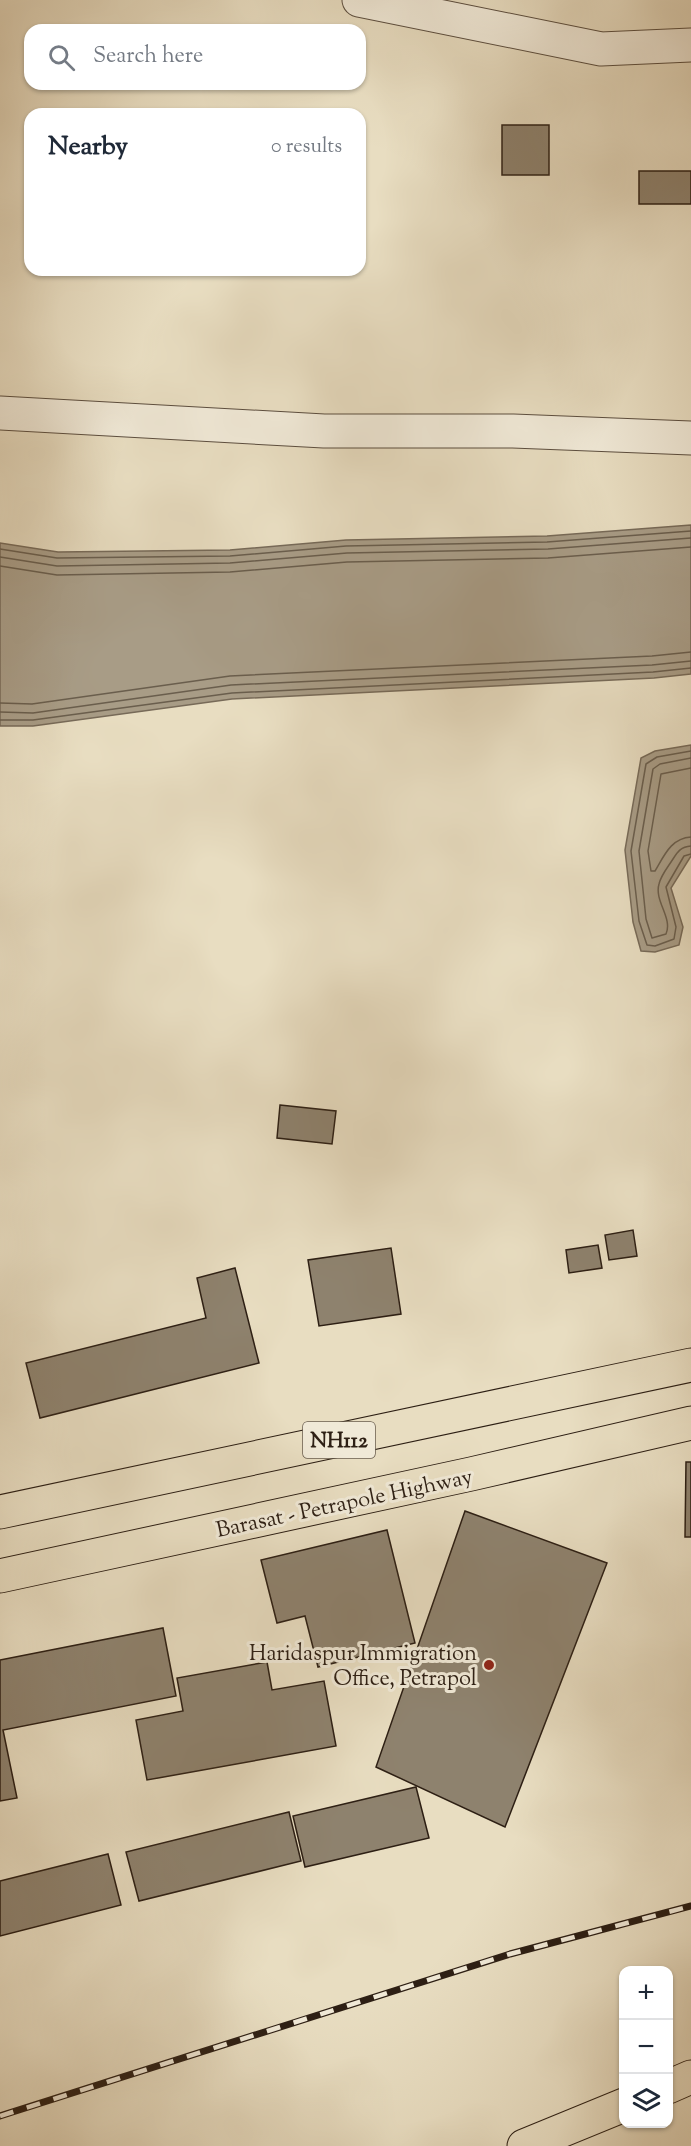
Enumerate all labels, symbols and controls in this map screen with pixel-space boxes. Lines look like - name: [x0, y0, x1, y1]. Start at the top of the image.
- search box: [24, 24, 366, 90]
- icon: search: [45, 41, 78, 74]
- text: Search here: [93, 41, 203, 73]
- text: Nearby: [48, 129, 128, 166]
- text: 0 results: [271, 133, 342, 162]
- road number: NH112: [303, 1422, 375, 1458]
- street label: Barasat - Petrapole Highway: [213, 1462, 476, 1548]
- place label: Haridaspur Immigration Office, Petrapol: [249, 1639, 477, 1696]
- marker: Haridaspur Immigration Office, Petrapol: [482, 1658, 496, 1672]
- map controls: [619, 1966, 673, 2128]
- button: +: [619, 1966, 673, 2020]
- button: −: [619, 2020, 673, 2074]
- button: layers: [619, 2074, 673, 2128]

